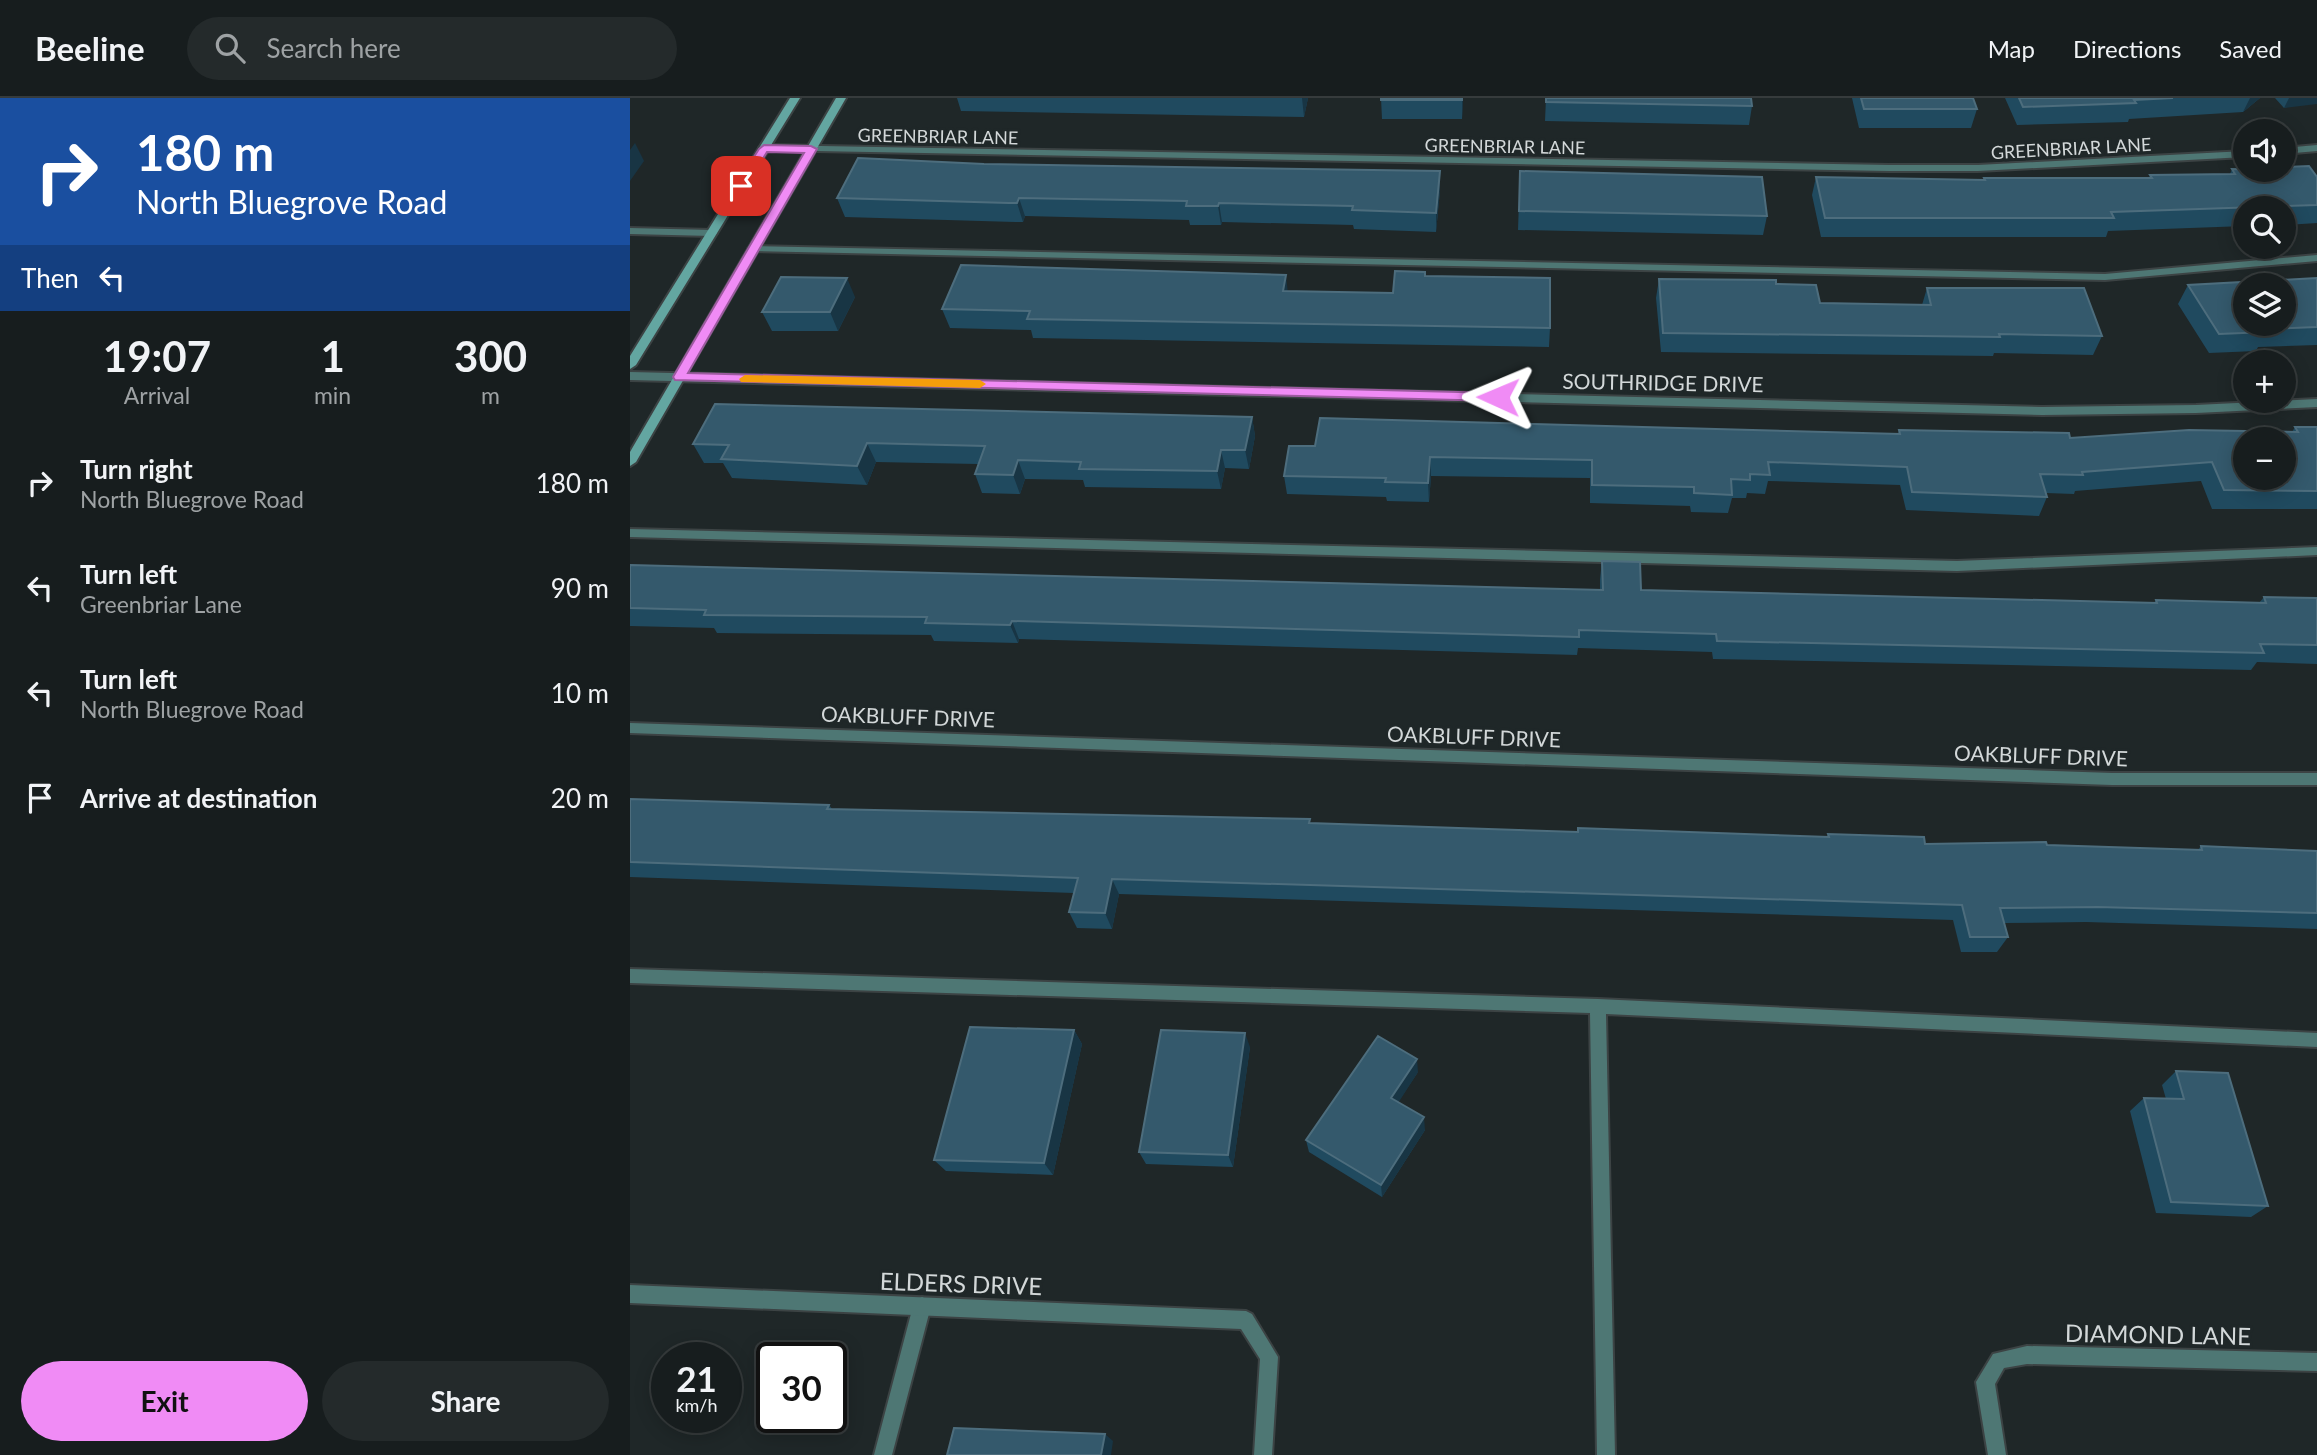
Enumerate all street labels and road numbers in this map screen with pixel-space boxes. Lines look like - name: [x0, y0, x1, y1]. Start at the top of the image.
- street label: GREENBRIAR LANE: [858, 124, 1018, 148]
- street label: GREENBRIAR LANE: [1990, 133, 2152, 163]
- street label: GREENBRIAR LANE: [1425, 134, 1585, 158]
- street label: SOUTHRIDGE DRIVE: [1562, 368, 1764, 396]
- street label: OAKBLUFF DRIVE: [821, 700, 995, 732]
- street label: OAKBLUFF DRIVE: [1387, 720, 1561, 752]
- street label: OAKBLUFF DRIVE: [1954, 739, 2128, 771]
- street label: ELDERS DRIVE: [879, 1266, 1043, 1300]
- street label: DIAMOND LANE: [2065, 1318, 2251, 1350]

